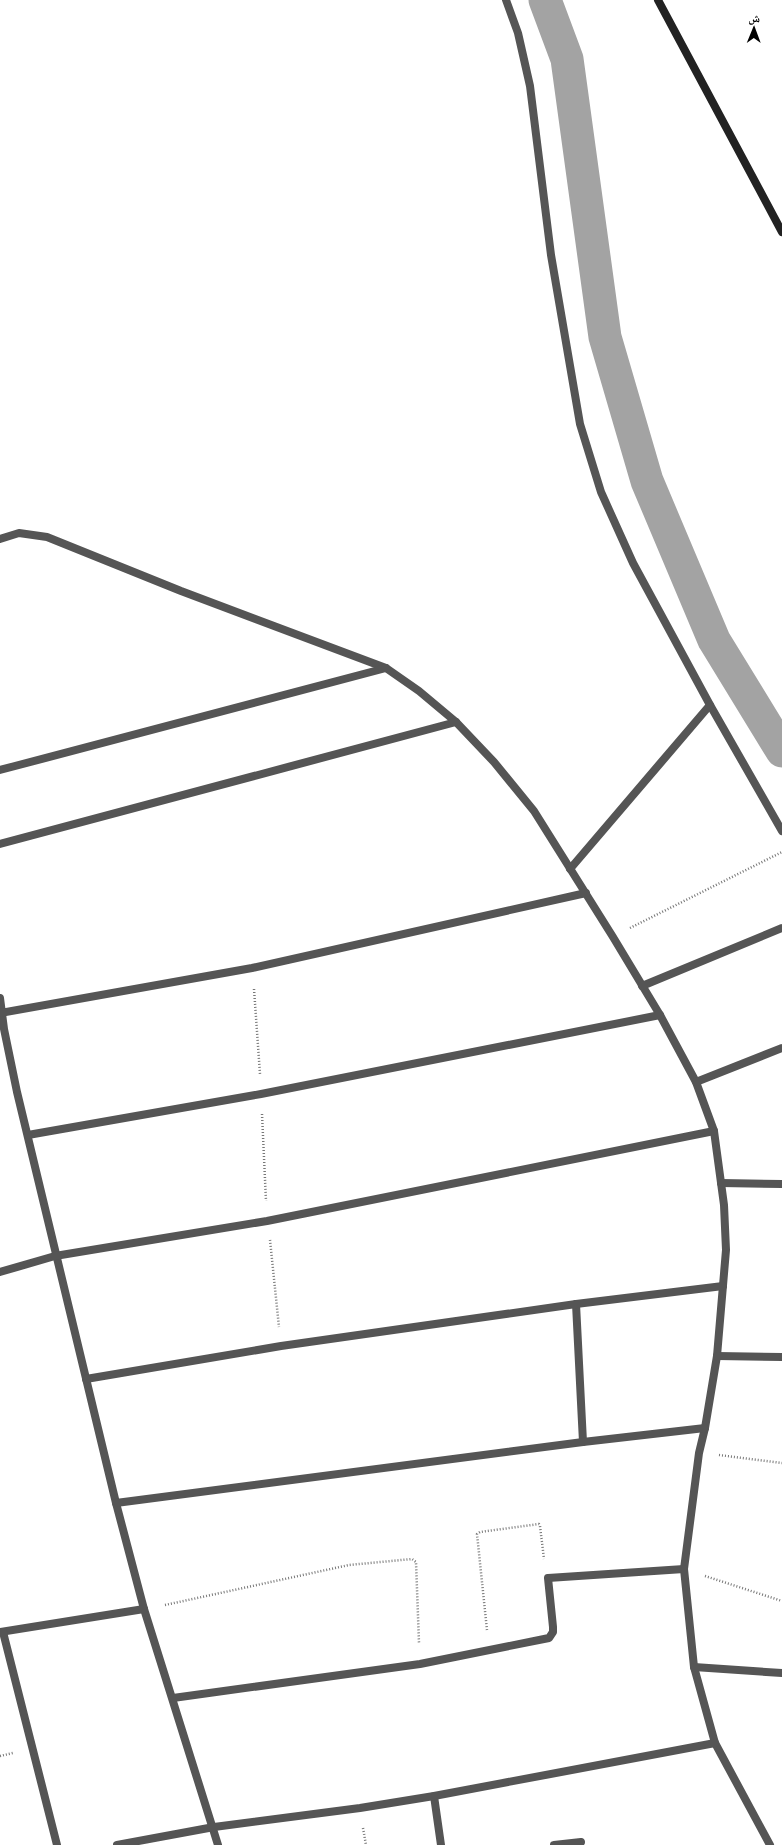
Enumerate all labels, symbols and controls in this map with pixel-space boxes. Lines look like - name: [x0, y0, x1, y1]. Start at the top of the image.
- north arrow: [734, 8, 774, 48]
- text: ش: [748, 12, 760, 26]

